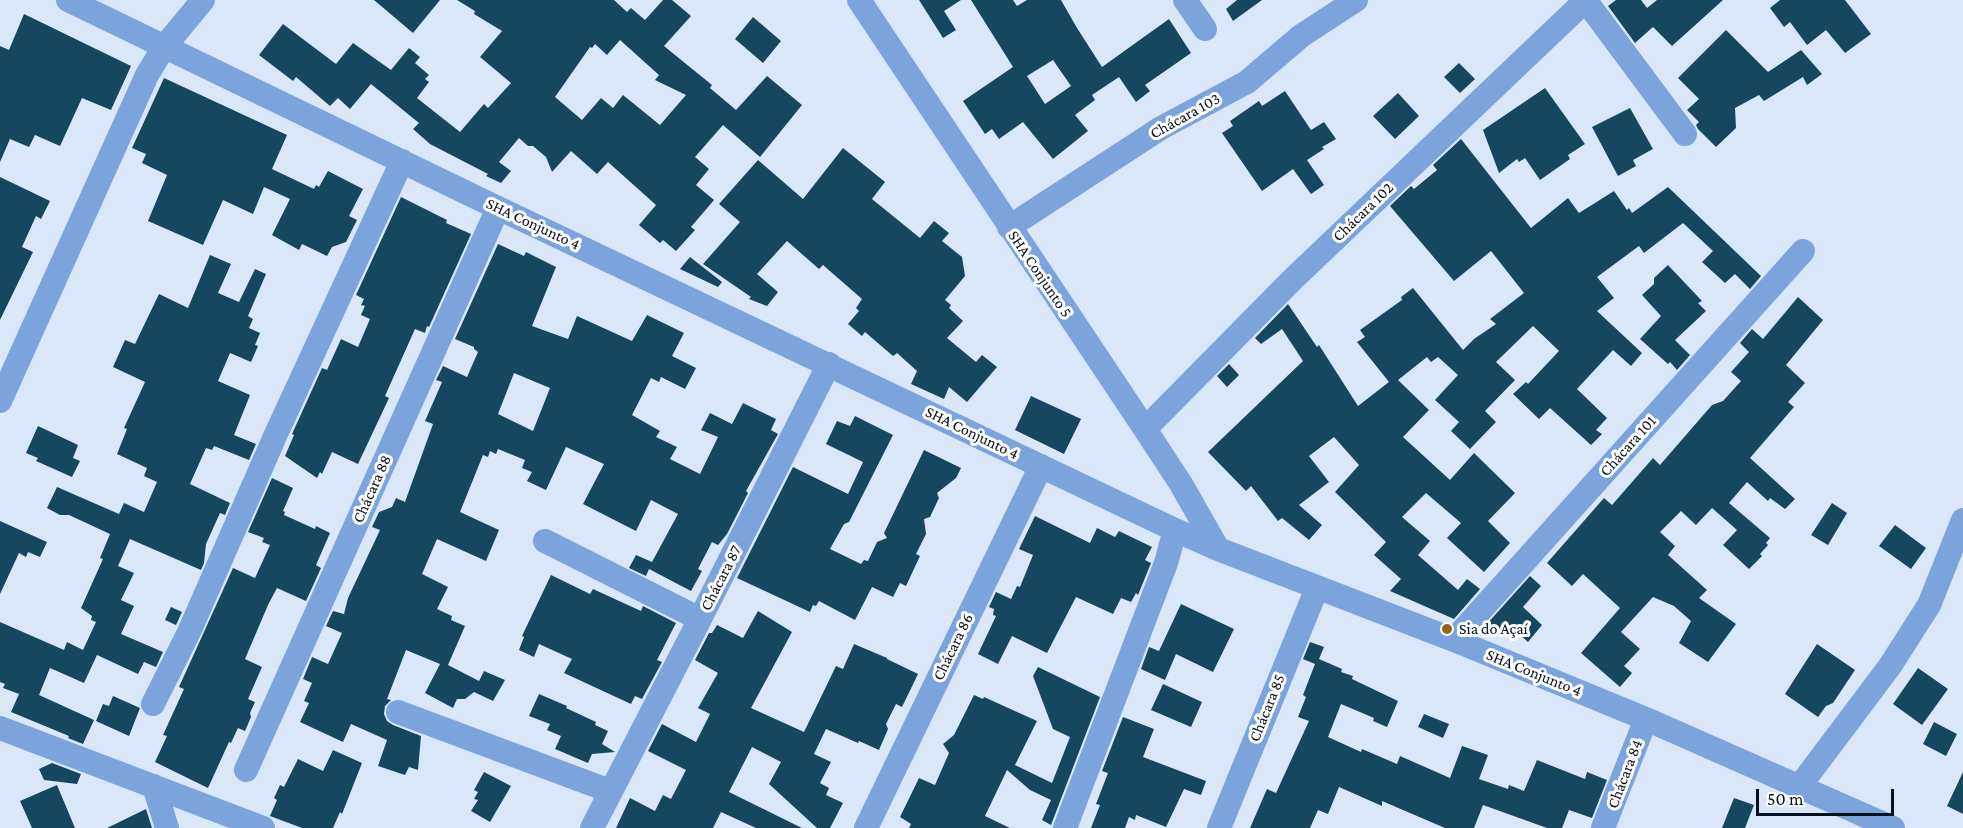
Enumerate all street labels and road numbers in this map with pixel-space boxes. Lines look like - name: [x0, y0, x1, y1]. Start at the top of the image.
- street label: Chácara 103: [1147, 89, 1223, 143]
- street label: Chácara 102: [1329, 178, 1397, 246]
- street label: SHA Conjunto 4: [483, 194, 583, 254]
- street label: SHA Conjunto 5: [1004, 227, 1076, 321]
- street label: SHA Conjunto 4: [922, 402, 1022, 464]
- street label: Chácara 101: [1596, 412, 1660, 480]
- street label: Chácara 88: [348, 452, 396, 526]
- street label: Chácara 87: [696, 542, 746, 614]
- street label: Chácara 86: [929, 610, 977, 684]
- street label: SHA Conjunto 4: [1483, 645, 1585, 701]
- street label: Chácara 85: [1245, 671, 1289, 745]
- street label: Chácara 84: [1603, 737, 1647, 811]

